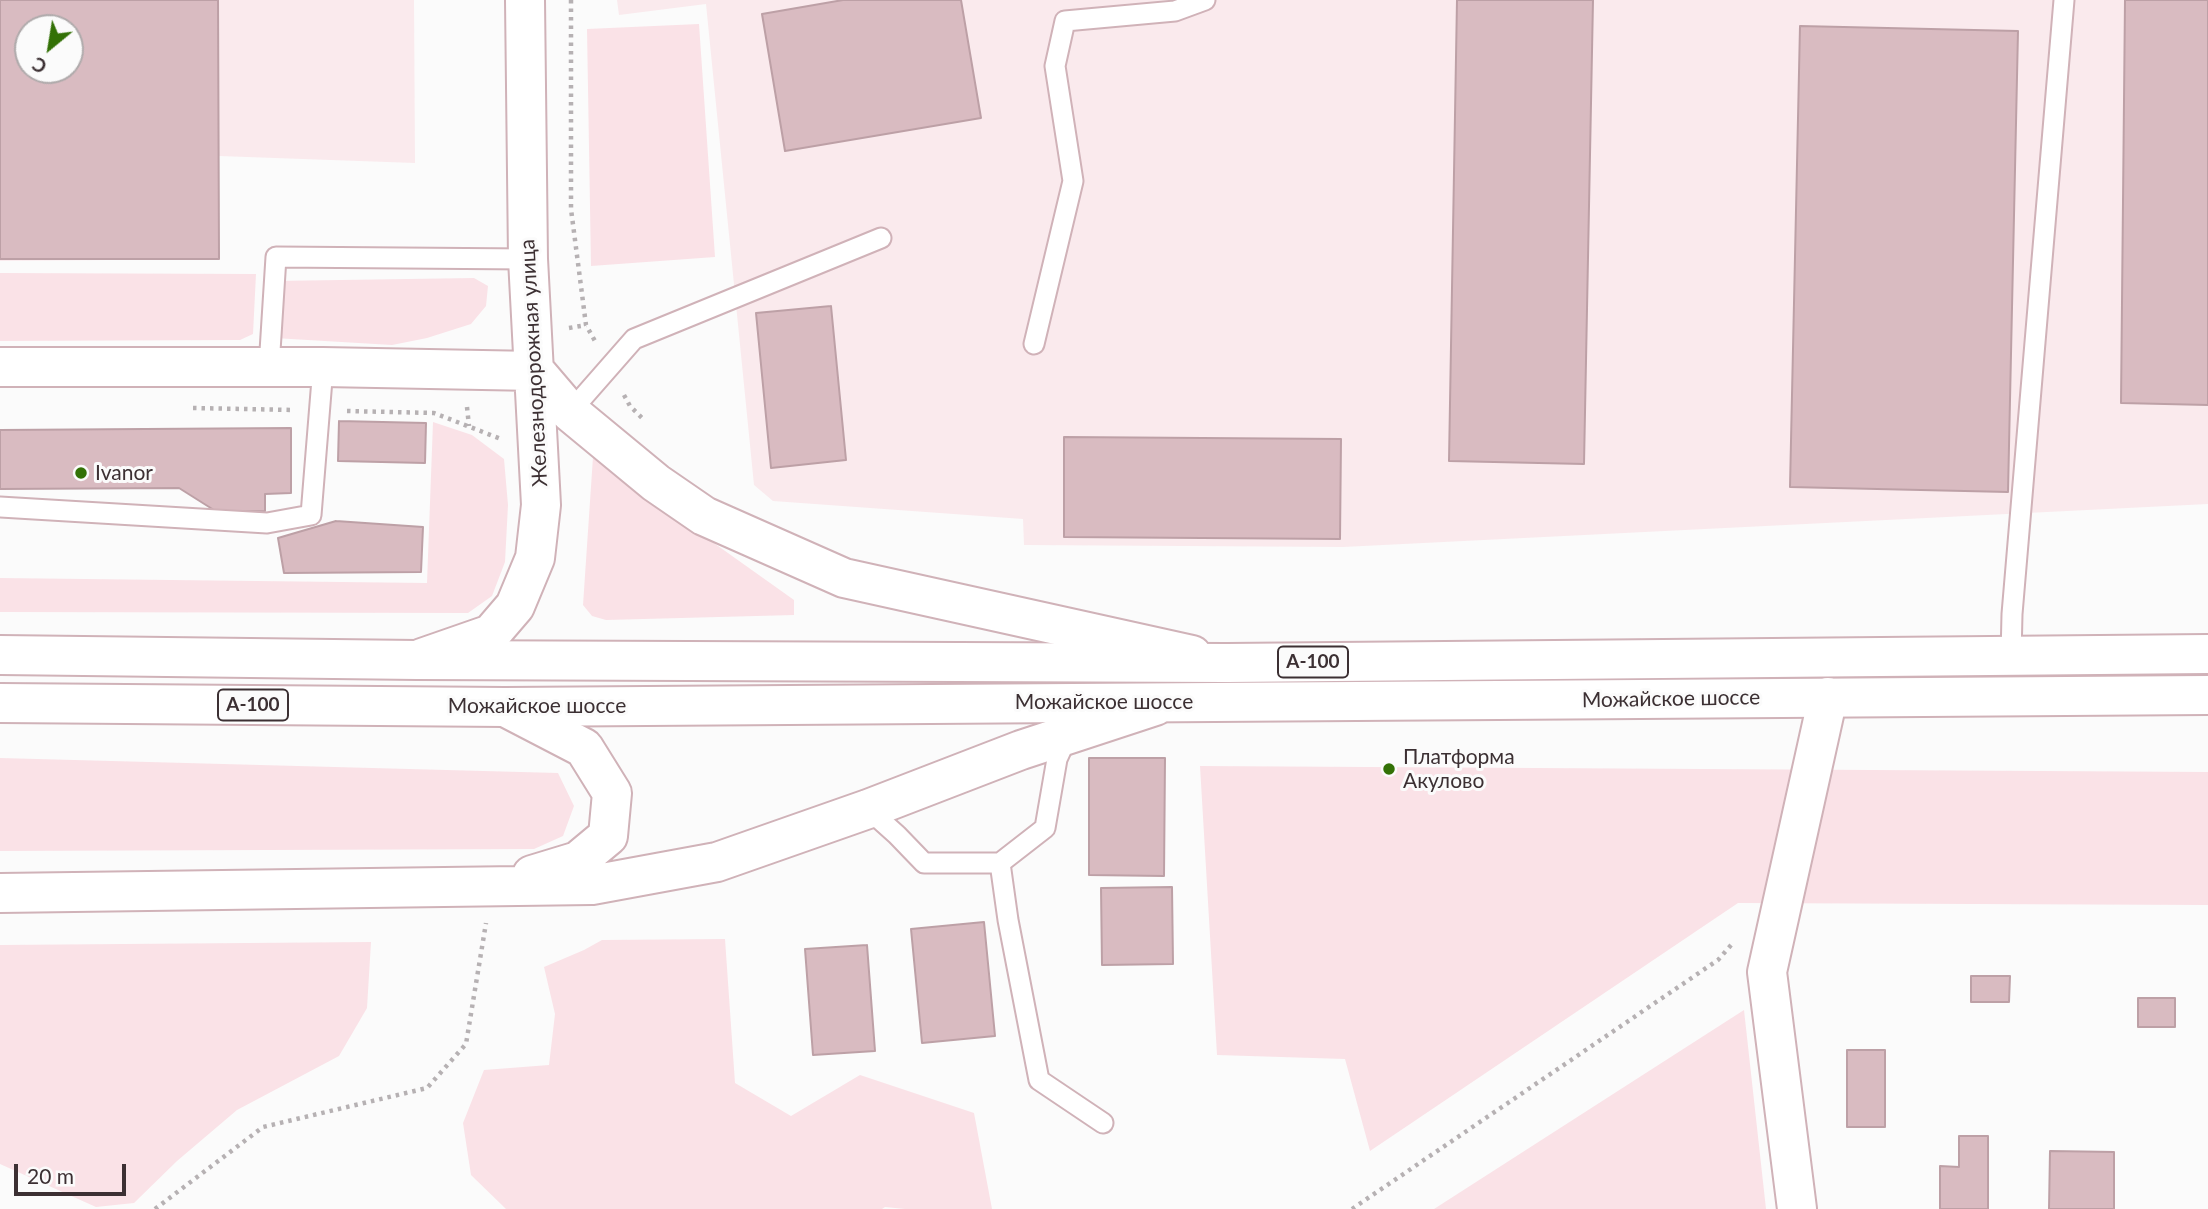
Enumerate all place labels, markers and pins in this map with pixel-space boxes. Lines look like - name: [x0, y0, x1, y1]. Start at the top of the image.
- place label: Ivanor: [95, 460, 153, 486]
- marker: Ivanor: [73, 465, 89, 481]
- place label: Платформа Акулово: [1403, 744, 1515, 794]
- marker: Платформа Акулово: [1381, 761, 1397, 777]

